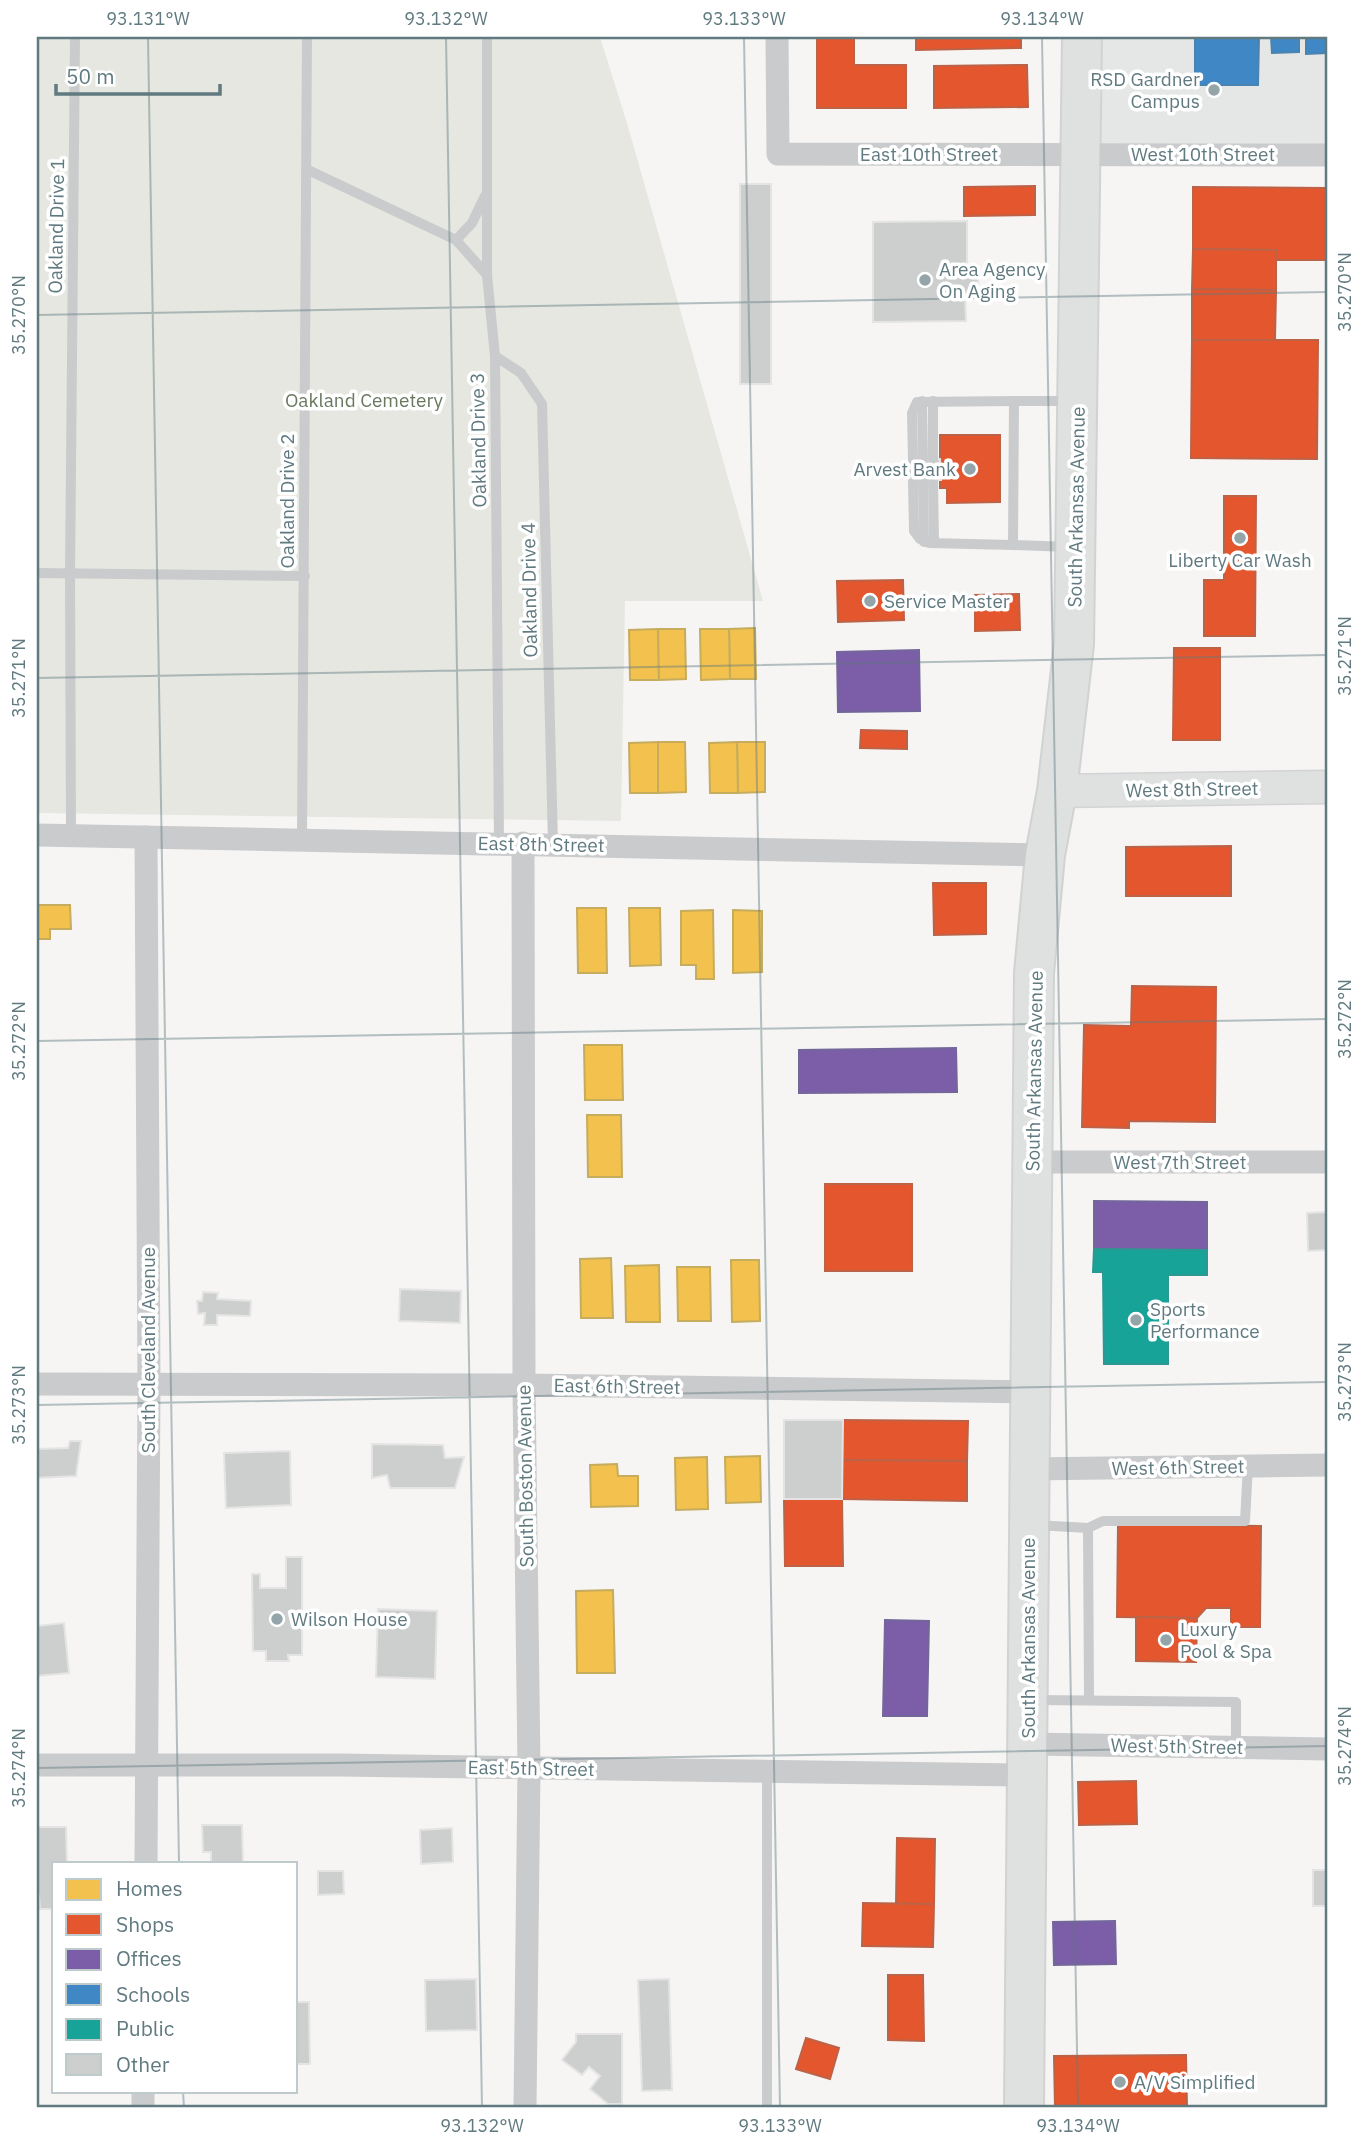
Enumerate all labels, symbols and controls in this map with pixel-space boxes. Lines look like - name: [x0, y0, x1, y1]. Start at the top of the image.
- text: 93.131°W: [106, 7, 190, 30]
- text: 93.132°W: [404, 7, 488, 30]
- text: 93.133°W: [702, 7, 786, 30]
- text: 93.134°W: [1000, 7, 1084, 30]
- scale bar: [56, 52, 220, 96]
- text: 50 m: [66, 62, 115, 90]
- place label: RSD Gardner Campus: [1090, 67, 1200, 113]
- marker: RSD Gardner Campus: [1206, 82, 1222, 98]
- street label: East 10th Street: [860, 142, 998, 166]
- street label: West 10th Street: [1131, 142, 1275, 166]
- street label: Oakland Drive 1: [43, 158, 69, 294]
- text: 35.270°N: [1333, 252, 1356, 332]
- place label: Area Agency On Aging: [939, 257, 1046, 303]
- marker: Area Agency On Aging: [917, 272, 933, 288]
- text: 35.270°N: [7, 275, 30, 355]
- street label: Oakland Drive 3: [465, 372, 491, 508]
- park label: Oakland Cemetery: [285, 388, 444, 412]
- street label: South Arkansas Avenue: [1062, 406, 1090, 608]
- street label: Oakland Drive 2: [275, 433, 299, 569]
- place label: Arvest Bank: [853, 457, 956, 481]
- marker: Arvest Bank: [962, 461, 978, 477]
- street label: Oakland Drive 4: [516, 522, 542, 658]
- marker: Liberty Car Wash: [1232, 530, 1248, 546]
- place label: Liberty Car Wash: [1168, 548, 1312, 572]
- place label: Service Master: [884, 589, 1010, 613]
- marker: Service Master: [862, 593, 878, 609]
- text: 35.271°N: [1333, 616, 1356, 696]
- text: 35.271°N: [7, 638, 30, 718]
- street label: West 8th Street: [1125, 776, 1259, 802]
- street label: East 8th Street: [477, 831, 605, 857]
- street label: South Arkansas Avenue: [1020, 970, 1048, 1172]
- text: 35.272°N: [1333, 979, 1356, 1059]
- text: 35.272°N: [7, 1001, 30, 1081]
- street label: West 7th Street: [1114, 1150, 1246, 1174]
- street label: South Cleveland Avenue: [136, 1247, 160, 1453]
- place label: Sports Performance: [1150, 1297, 1260, 1343]
- marker: Sports Performance: [1128, 1312, 1144, 1328]
- text: 35.273°N: [1333, 1342, 1356, 1422]
- text: 35.273°N: [7, 1365, 30, 1445]
- street label: East 6th Street: [553, 1373, 681, 1399]
- street label: South Boston Avenue: [511, 1385, 539, 1567]
- street label: West 6th Street: [1111, 1454, 1245, 1480]
- street label: South Arkansas Avenue: [1016, 1537, 1040, 1739]
- place label: Wilson House: [291, 1607, 408, 1631]
- marker: Wilson House: [269, 1611, 285, 1627]
- place label: Luxury Pool & Spa: [1180, 1617, 1272, 1663]
- marker: Luxury Pool & Spa: [1158, 1632, 1174, 1648]
- text: 35.274°N: [1333, 1706, 1356, 1786]
- text: 35.274°N: [7, 1728, 30, 1808]
- street label: West 5th Street: [1110, 1733, 1244, 1759]
- street label: East 5th Street: [467, 1755, 595, 1781]
- legend: [52, 1862, 298, 2092]
- text: Homes: [116, 1874, 183, 1902]
- text: Shops: [116, 1910, 174, 1938]
- text: Offices: [116, 1944, 182, 1972]
- text: Schools: [116, 1980, 190, 2008]
- text: Public: [116, 2014, 174, 2042]
- text: Other: [116, 2050, 170, 2078]
- place label: A/V Simplified: [1134, 2070, 1255, 2094]
- marker: A/V Simplified: [1112, 2074, 1128, 2090]
- text: 93.132°W: [440, 2114, 524, 2137]
- text: 93.133°W: [738, 2114, 822, 2137]
- text: 93.134°W: [1036, 2114, 1120, 2137]

